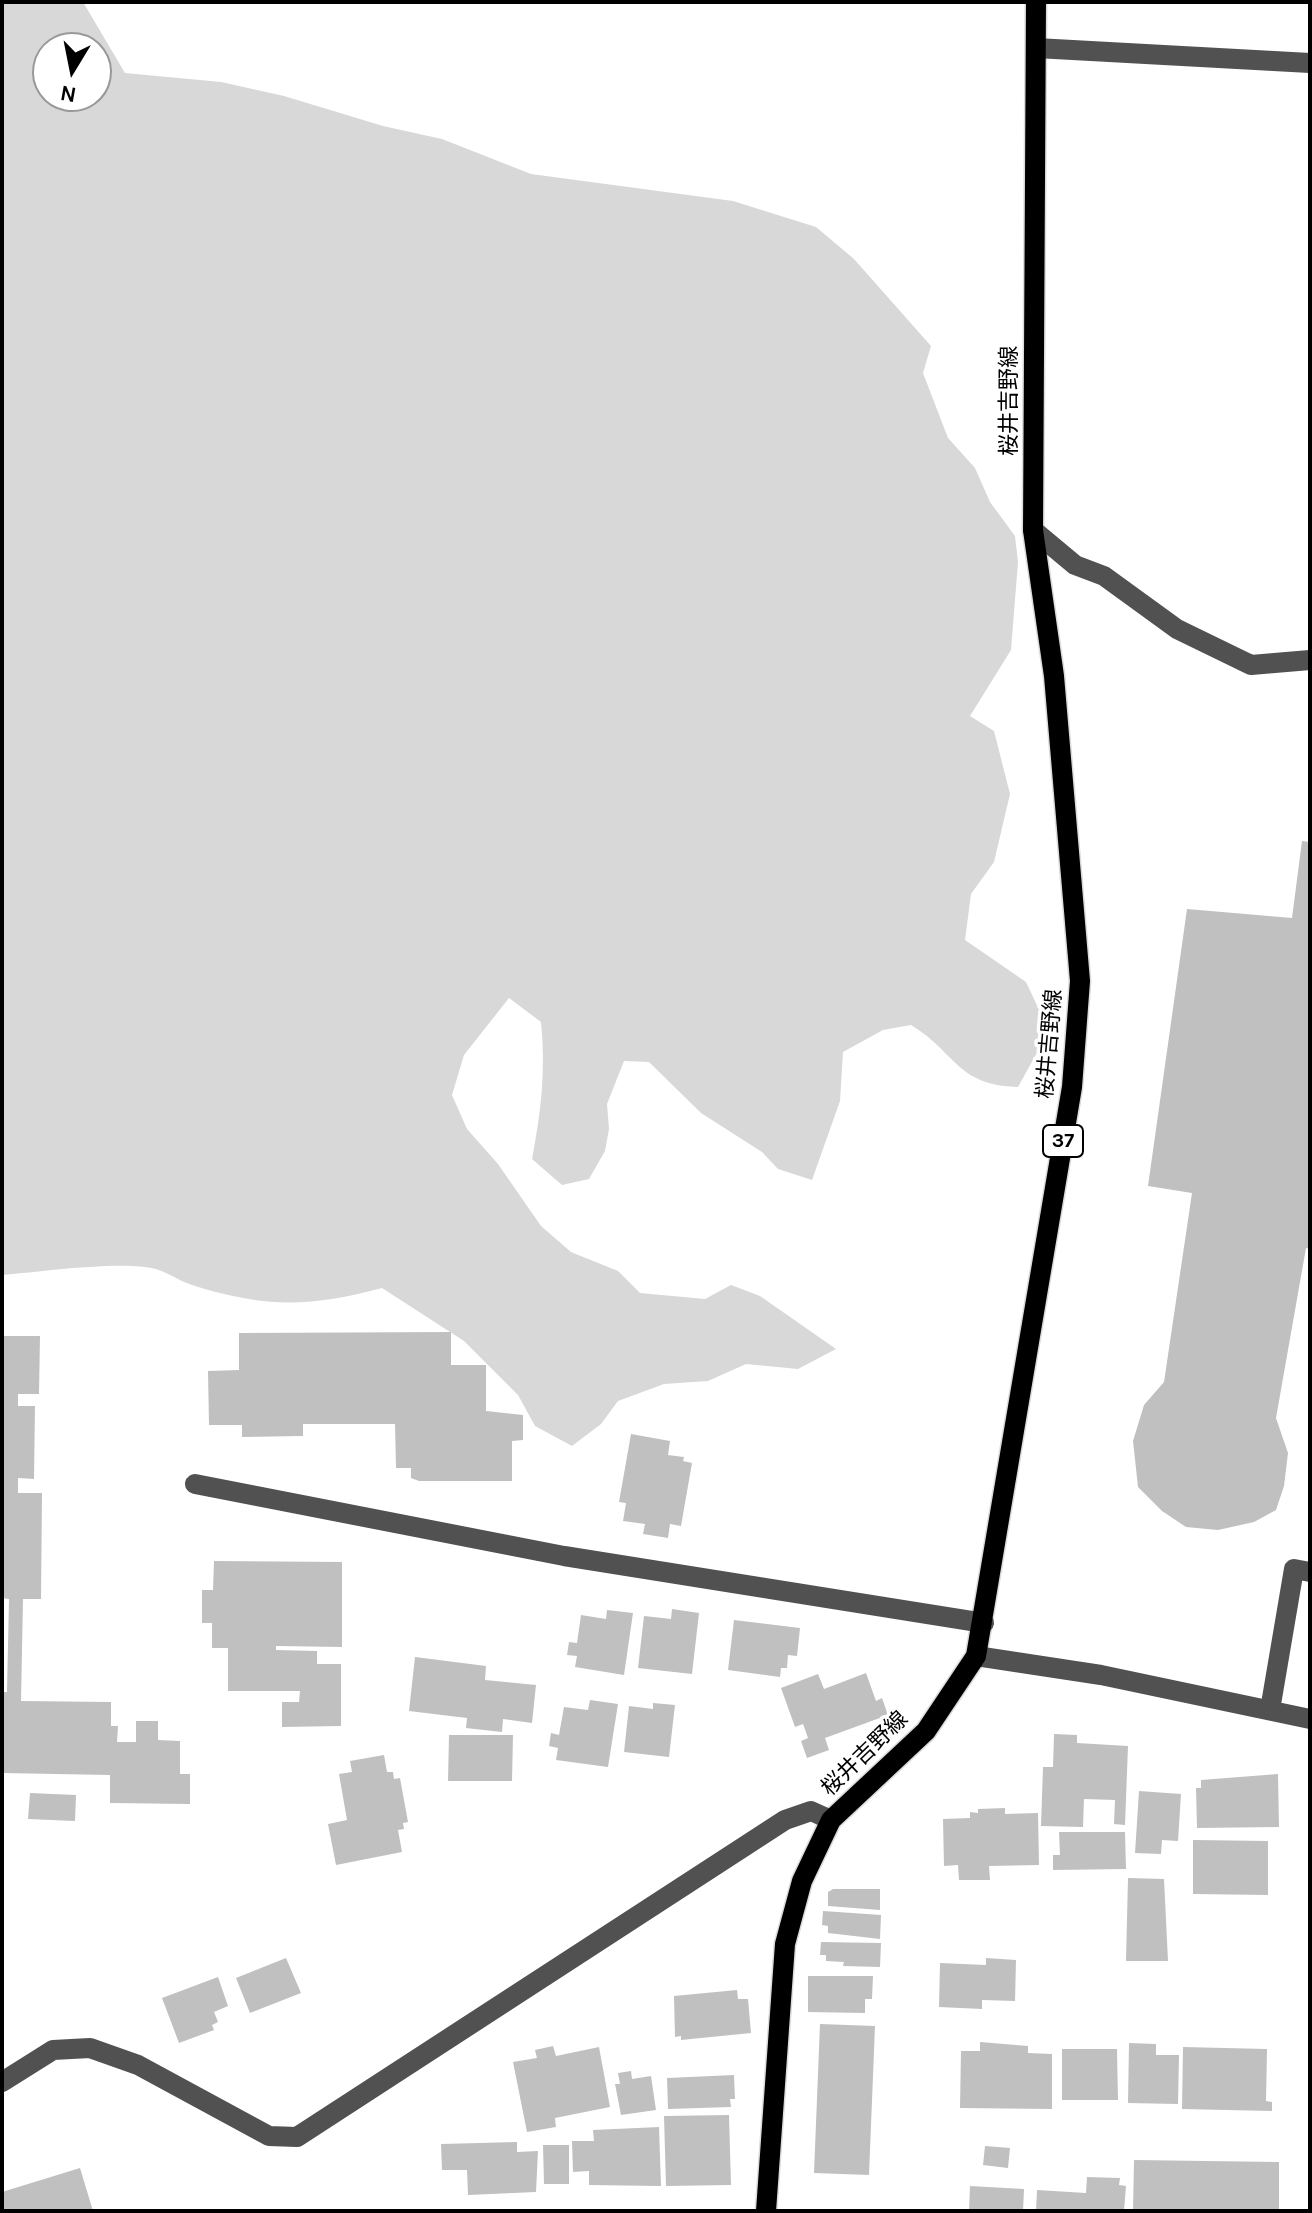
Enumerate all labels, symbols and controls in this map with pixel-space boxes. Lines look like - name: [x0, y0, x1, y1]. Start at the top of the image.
- north arrow: [32, 32, 112, 112]
- text: N: [58, 79, 78, 108]
- street label: 桜井吉野線: [997, 346, 1023, 456]
- street label: 桜井吉野線: [1032, 988, 1068, 1100]
- road number: 37: [1043, 1125, 1083, 1157]
- street label: 桜井吉野線: [816, 1706, 914, 1802]

